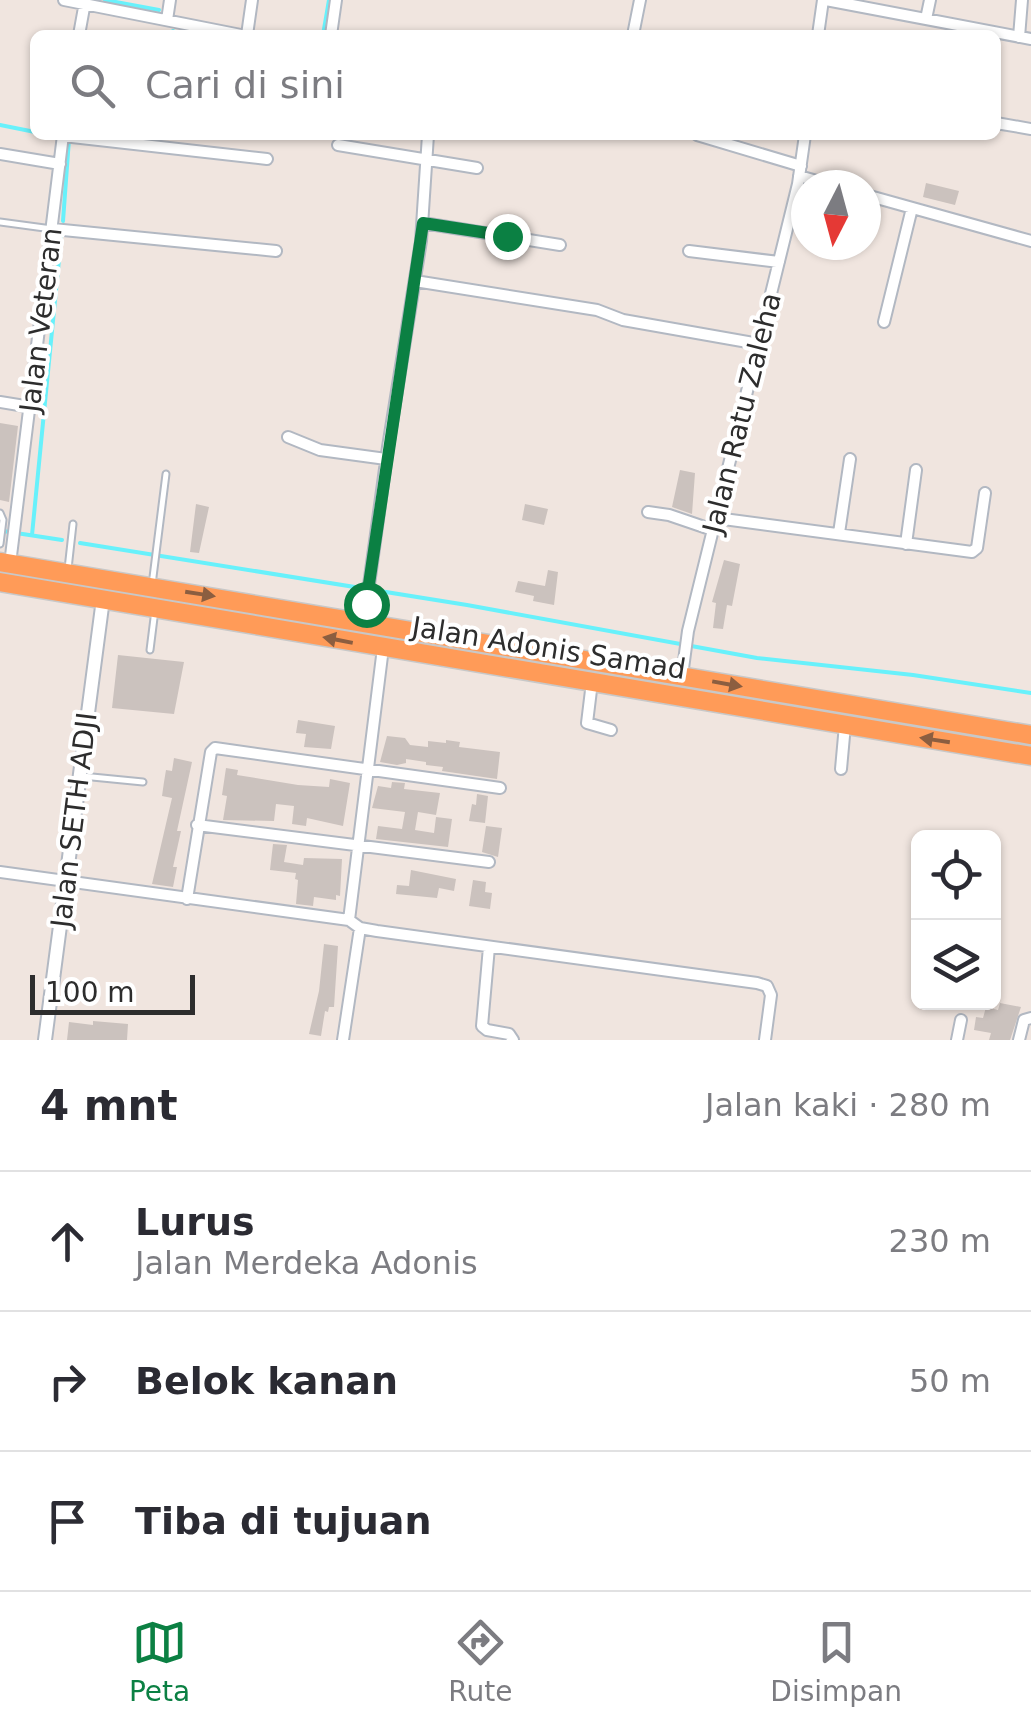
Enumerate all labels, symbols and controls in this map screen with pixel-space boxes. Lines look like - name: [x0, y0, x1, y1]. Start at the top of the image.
- search box: [30, 30, 1001, 140]
- icon: search: [65, 58, 120, 113]
- text: Cari di sini: [145, 63, 345, 107]
- north arrow: [791, 170, 881, 260]
- route end: [485, 214, 531, 260]
- street label: Jalan Veteran: [13, 226, 69, 416]
- street label: Jalan Ratu Zaleha: [696, 289, 788, 539]
- route start: [344, 582, 390, 628]
- one-way arrow: [185, 587, 216, 603]
- street label: Jalan Adonis Samad: [408, 610, 688, 686]
- one-way arrow: [322, 632, 353, 647]
- one-way arrow: [712, 677, 744, 692]
- street label: Jalan SETH ADJI: [44, 710, 104, 932]
- one-way arrow: [919, 732, 950, 747]
- map controls: [911, 830, 1001, 1010]
- button: locate: [911, 830, 1001, 920]
- button: layers: [911, 920, 1001, 1010]
- scale bar: [30, 970, 195, 1014]
- text: 100 m: [45, 976, 135, 1009]
- text: 4 mnt: [40, 1081, 178, 1130]
- text: Jalan kaki · 280 m: [705, 1086, 991, 1124]
- text: Lurus: [135, 1200, 255, 1244]
- icon: ahead: [40, 1214, 95, 1269]
- text: 230 m: [889, 1222, 991, 1260]
- text: Jalan Merdeka Adonis: [135, 1244, 478, 1282]
- icon: right: [40, 1354, 95, 1409]
- text: Belok kanan: [135, 1359, 398, 1403]
- text: 50 m: [909, 1362, 991, 1400]
- icon: arrive: [40, 1494, 95, 1549]
- text: Tiba di tujuan: [135, 1499, 431, 1543]
- tab: Peta: [129, 1615, 190, 1708]
- tab: Rute: [448, 1615, 512, 1708]
- tab: Disimpan: [770, 1615, 902, 1708]

